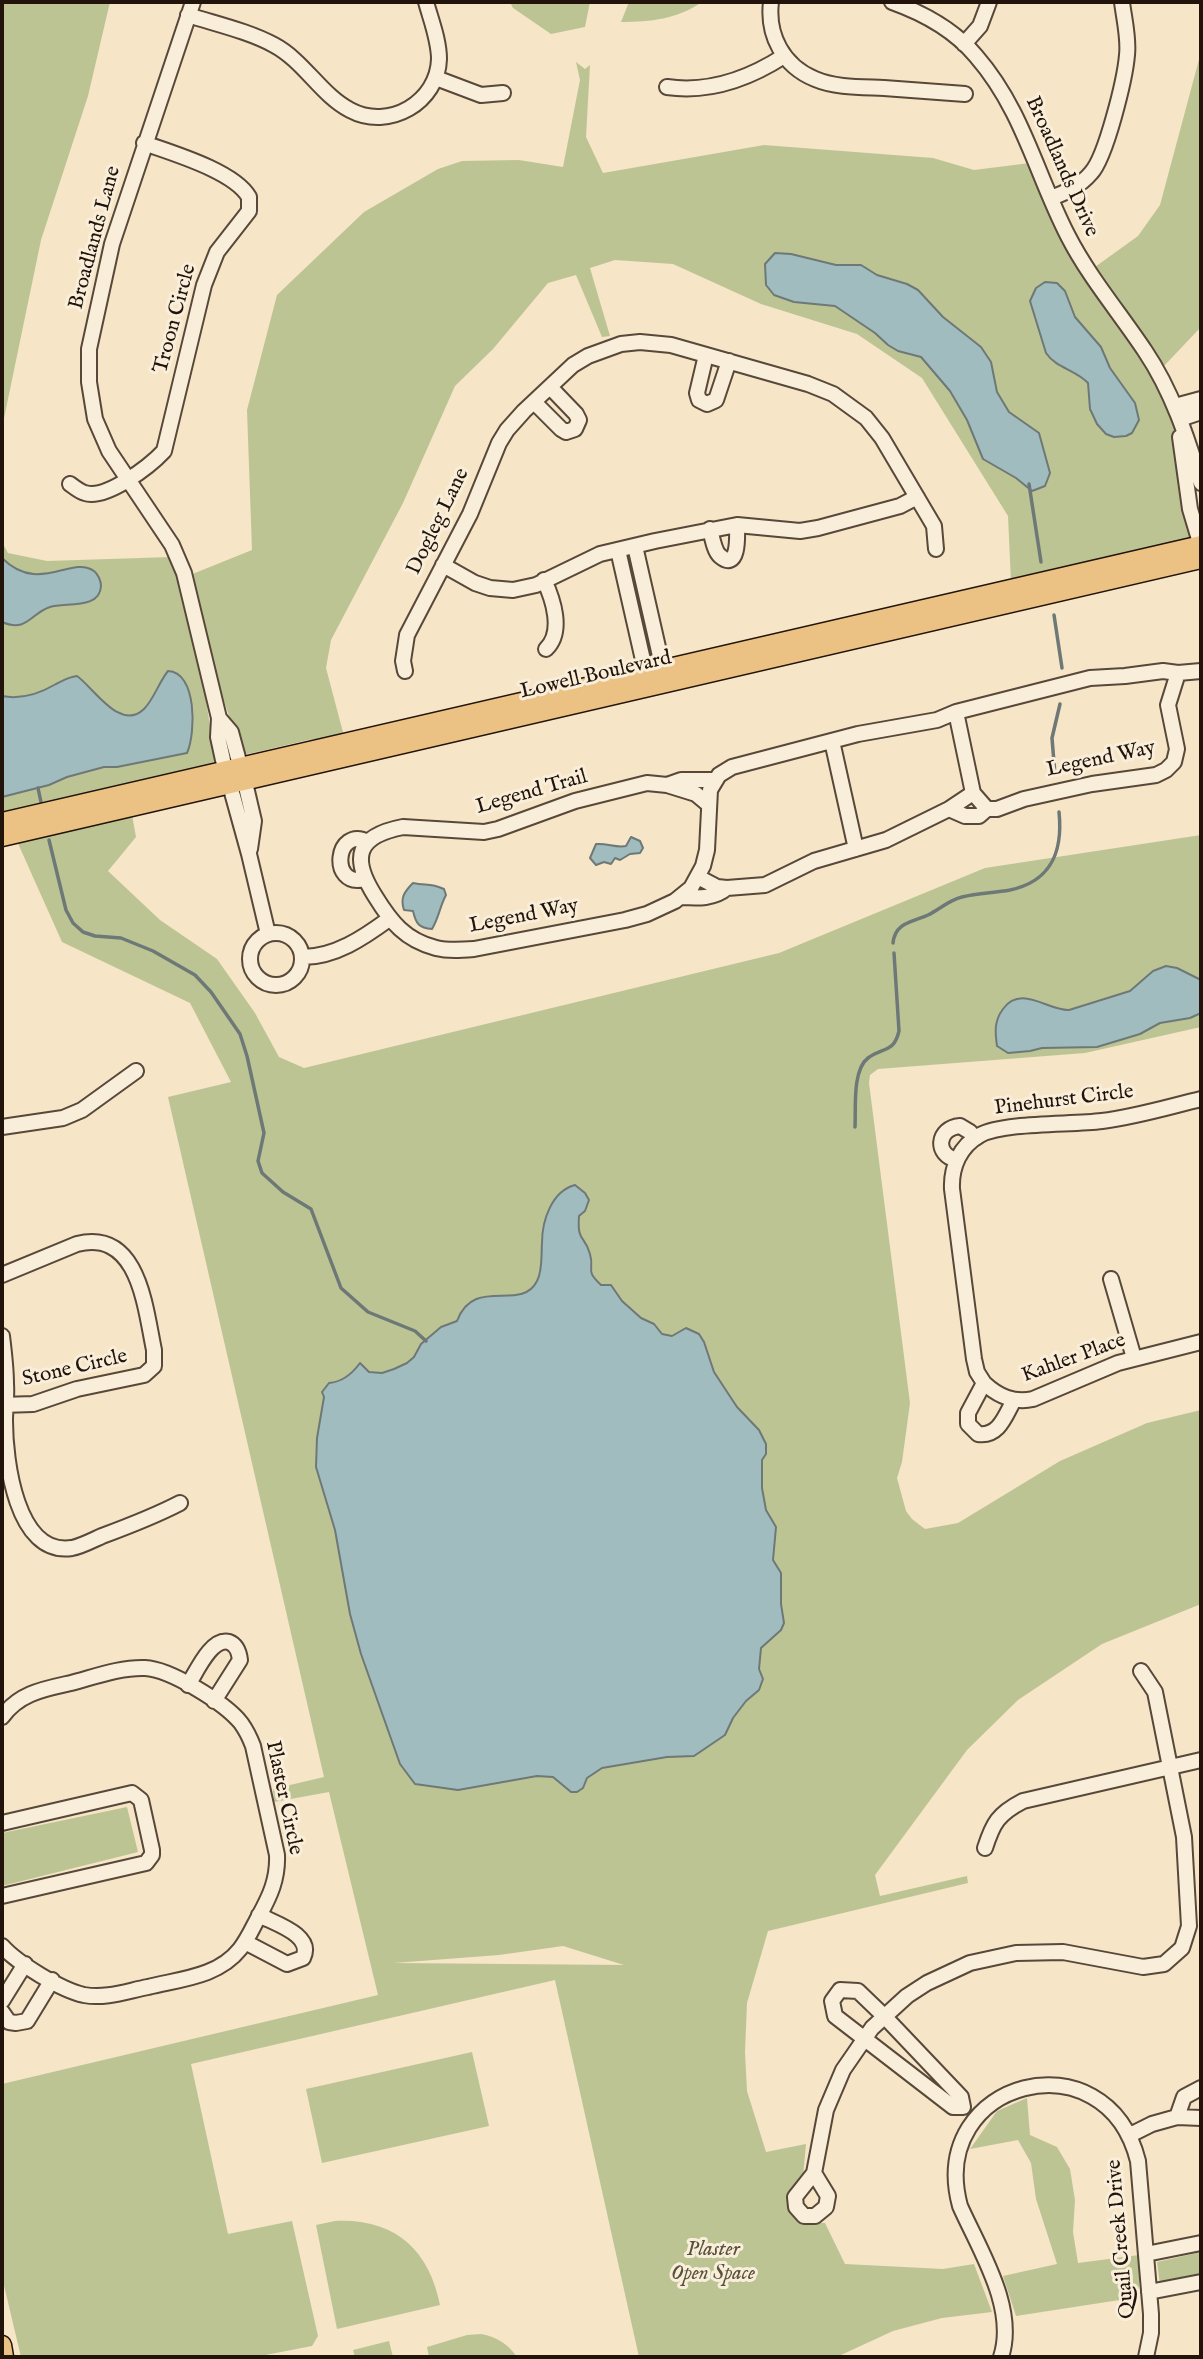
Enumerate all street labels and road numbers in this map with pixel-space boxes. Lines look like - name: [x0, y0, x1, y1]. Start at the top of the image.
- street label: Broadlands Drive: [1019, 93, 1103, 241]
- street label: Broadlands Lane: [65, 164, 127, 312]
- street label: Troon Circle: [149, 262, 203, 376]
- street label: Dogleg Lane: [402, 464, 476, 580]
- street label: Lowell Boulevard: [518, 646, 674, 706]
- street label: Legend Way: [1044, 736, 1158, 784]
- street label: Legend Trail: [473, 765, 591, 821]
- street label: Legend Way: [467, 894, 581, 940]
- street label: Pinehurst Circle: [993, 1080, 1135, 1122]
- street label: Kahler Place: [1019, 1329, 1129, 1389]
- street label: Stone Circle: [20, 1345, 130, 1393]
- street label: Plaster Circle: [259, 1739, 307, 1857]
- street label: Quail Creek Drive: [1102, 2158, 1142, 2320]

